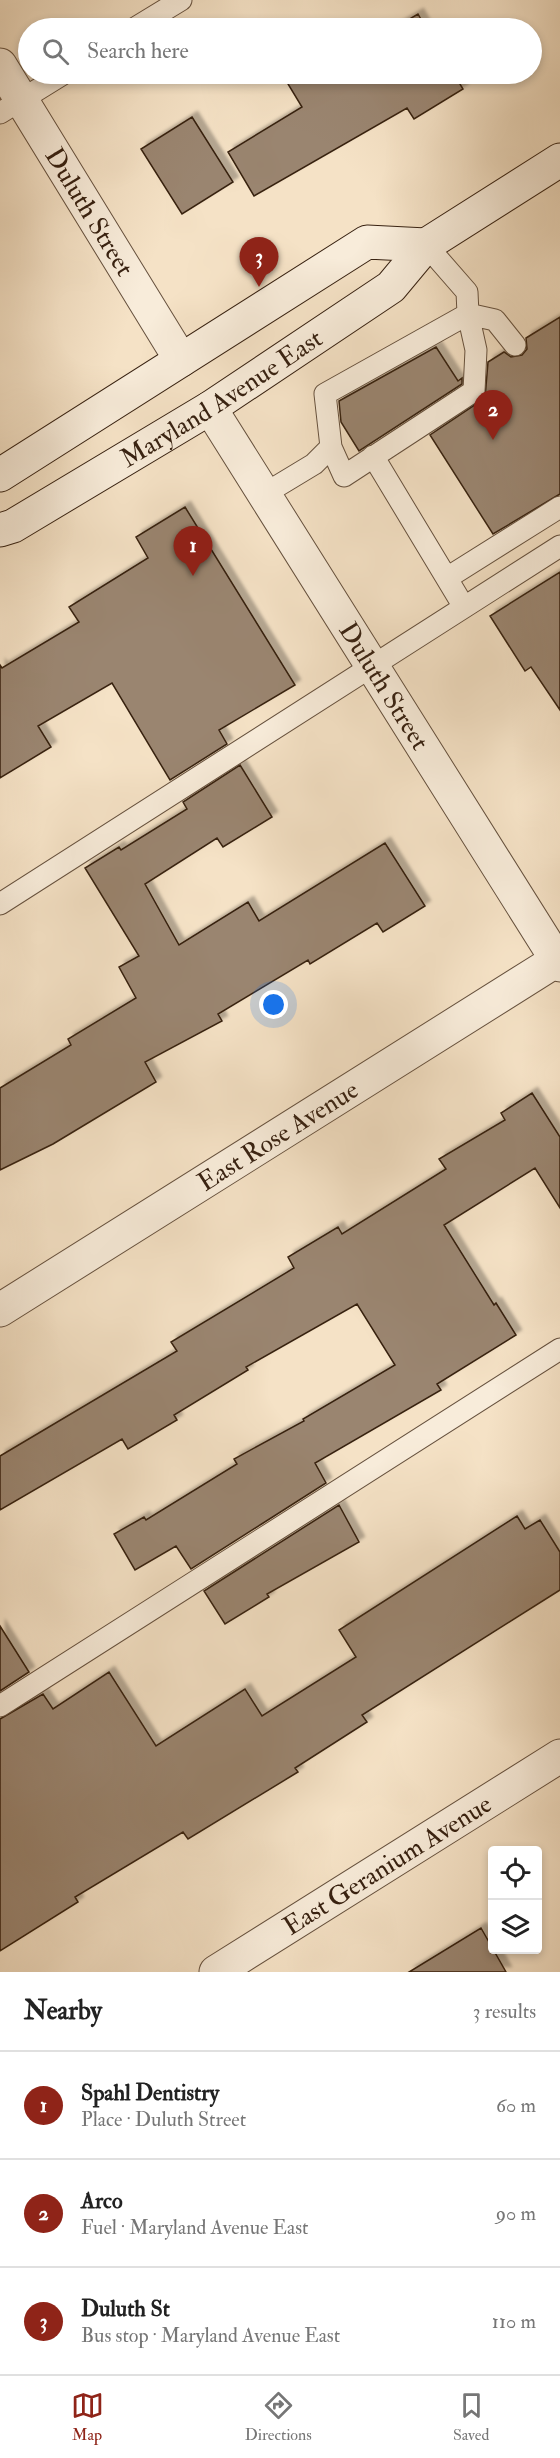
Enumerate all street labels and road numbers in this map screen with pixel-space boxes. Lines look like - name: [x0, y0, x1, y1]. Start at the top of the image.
- street label: Duluth Street: [38, 142, 141, 282]
- street label: Maryland Avenue East: [115, 322, 329, 475]
- street label: Duluth Street: [332, 616, 436, 756]
- street label: East Rose Avenue: [192, 1074, 365, 1199]
- street label: East Geranium Avenue: [277, 1788, 498, 1943]

